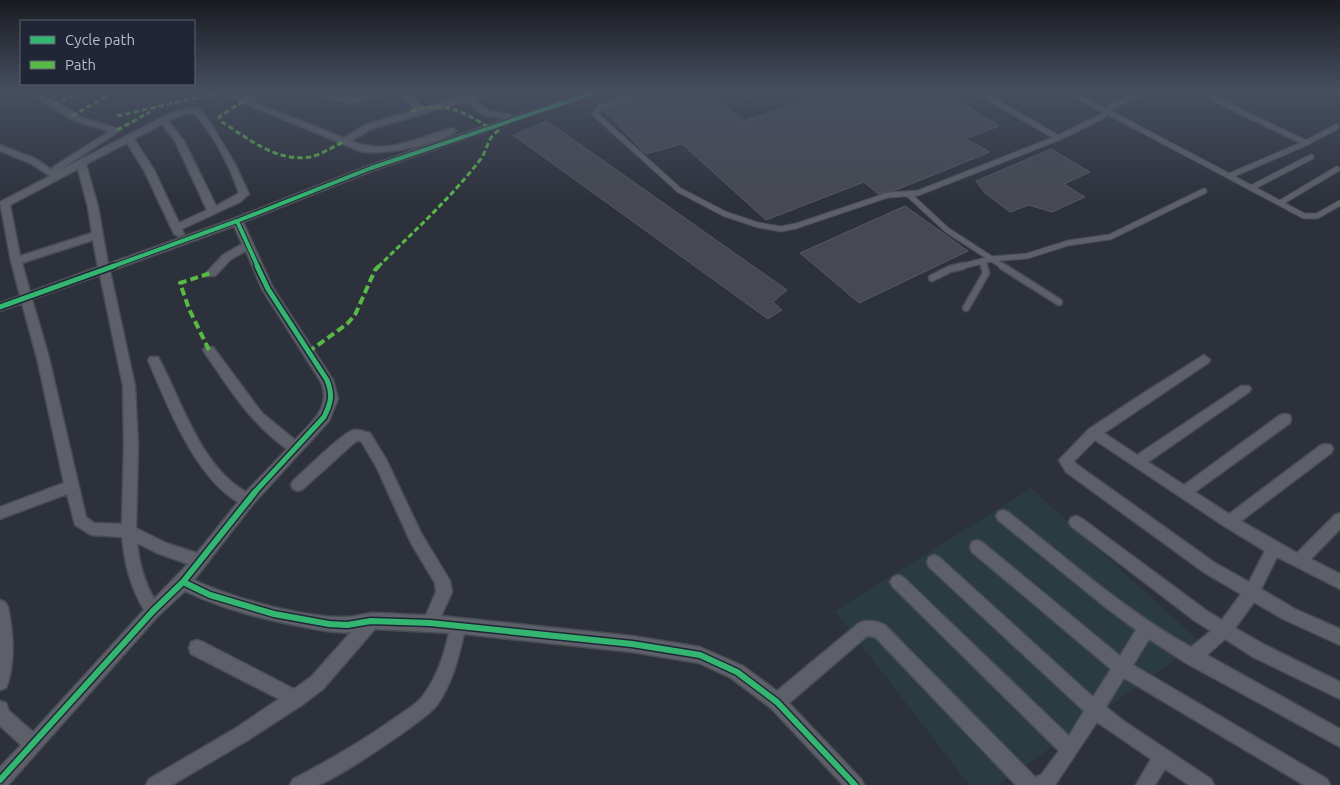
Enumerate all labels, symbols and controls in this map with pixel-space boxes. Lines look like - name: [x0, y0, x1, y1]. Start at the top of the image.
- legend: [20, 20, 195, 85]
- text: Cycle path: [65, 31, 135, 48]
- text: Path: [65, 56, 96, 73]

